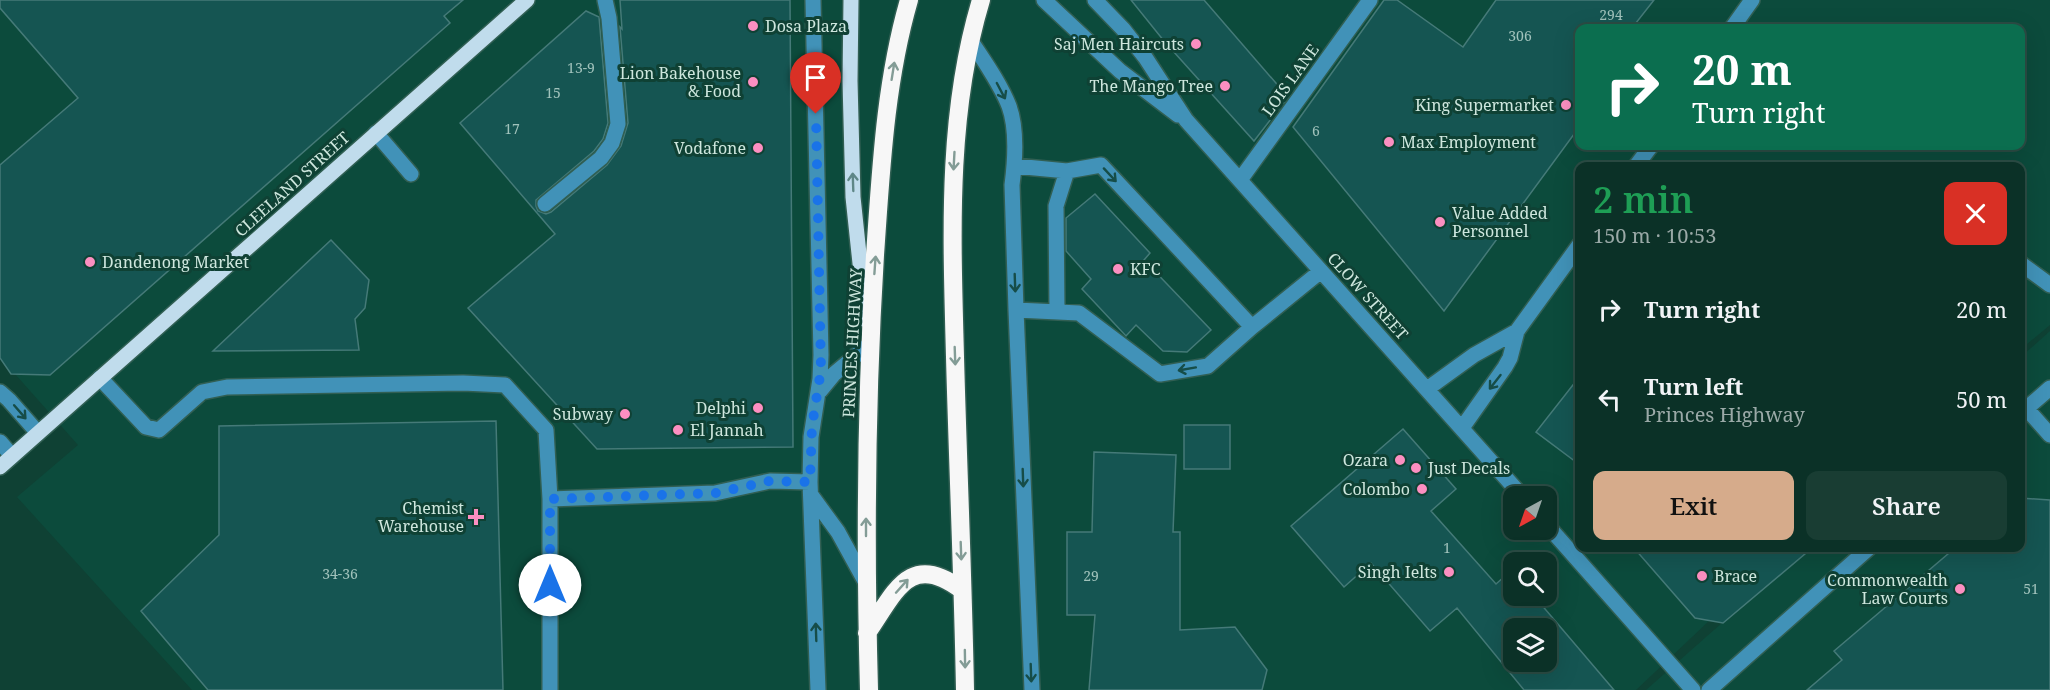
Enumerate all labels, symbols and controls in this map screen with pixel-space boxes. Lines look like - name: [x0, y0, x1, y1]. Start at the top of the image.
- house number: 294: [1599, 5, 1623, 24]
- place label: Dosa Plaza: [765, 15, 847, 37]
- marker: Dosa Plaza: [746, 19, 760, 33]
- house number: 306: [1508, 26, 1532, 45]
- place label: Saj Men Haircuts: [1054, 33, 1184, 55]
- marker: Saj Men Haircuts: [1189, 37, 1203, 51]
- street label: LOIS LANE: [1256, 40, 1324, 120]
- text: 20 m: [1692, 40, 1792, 97]
- icon: right: [1593, 48, 1671, 126]
- pin: [790, 52, 841, 114]
- house number: 13-9: [567, 58, 595, 77]
- icon: arrive: [799, 61, 832, 94]
- one-way arrow: [888, 61, 899, 81]
- place label: Lion Bakehouse & Food: [620, 62, 741, 102]
- marker: Lion Bakehouse & Food: [746, 75, 760, 89]
- place label: The Mango Tree: [1090, 75, 1213, 97]
- marker: The Mango Tree: [1218, 79, 1232, 93]
- one-way arrow: [996, 81, 1007, 99]
- house number: 15: [545, 83, 561, 102]
- place label: King Supermarket: [1415, 94, 1554, 116]
- text: Turn right: [1692, 94, 1825, 131]
- marker: King Supermarket: [1559, 98, 1573, 112]
- house number: 17: [504, 119, 520, 138]
- house number: 6: [1312, 121, 1320, 140]
- street label: CLEELAND STREET: [230, 126, 354, 241]
- place label: Max Employment: [1401, 131, 1536, 153]
- marker: Max Employment: [1382, 135, 1396, 149]
- place label: Vodafone: [674, 137, 746, 159]
- marker: Vodafone: [751, 141, 765, 155]
- one-way arrow: [948, 150, 959, 170]
- one-way arrow: [1103, 168, 1118, 183]
- one-way arrow: [847, 172, 858, 192]
- text: 2 min: [1593, 175, 1694, 224]
- button: close: [1944, 182, 2007, 245]
- place label: Value Added Personnel: [1452, 202, 1548, 242]
- marker: Value Added Personnel: [1433, 215, 1447, 229]
- text: 150 m · 10:53: [1593, 222, 1716, 249]
- street label: CLOW STREET: [1323, 248, 1413, 345]
- place label: Dandenong Market: [102, 251, 249, 273]
- marker: Dandenong Market: [83, 255, 97, 269]
- one-way arrow: [869, 255, 880, 275]
- place label: KFC: [1130, 258, 1161, 280]
- marker: KFC: [1111, 262, 1125, 276]
- street label: PRINCES HIGHWAY: [837, 267, 867, 418]
- one-way arrow: [1009, 273, 1021, 293]
- icon: right: [1593, 293, 1626, 326]
- text: Turn right: [1644, 294, 1760, 324]
- text: 20 m: [1956, 294, 2007, 324]
- one-way arrow: [949, 345, 961, 365]
- one-way arrow: [1178, 364, 1198, 375]
- text: Turn left: [1644, 371, 1743, 401]
- one-way arrow: [1488, 374, 1501, 390]
- icon: left: [1593, 383, 1626, 416]
- text: 50 m: [1956, 384, 2007, 414]
- place label: Delphi: [696, 397, 746, 419]
- marker: Delphi: [751, 401, 765, 415]
- text: Princes Highway: [1644, 401, 1805, 428]
- place label: Subway: [553, 403, 614, 425]
- one-way arrow: [13, 404, 27, 419]
- marker: Subway: [618, 407, 632, 421]
- place label: El Jannah: [690, 419, 764, 441]
- marker: El Jannah: [671, 423, 685, 437]
- place label: Ozara: [1343, 449, 1388, 471]
- marker: Ozara: [1393, 453, 1407, 467]
- place label: Just Decals: [1427, 457, 1510, 479]
- marker: Just Decals: [1409, 461, 1423, 475]
- one-way arrow: [1018, 467, 1029, 487]
- button: Exit: [1593, 471, 1794, 540]
- button: Share: [1806, 471, 2007, 540]
- place label: Colombo: [1343, 478, 1410, 500]
- marker: Colombo: [1415, 482, 1429, 496]
- north arrow: [1503, 486, 1557, 540]
- map controls: [1503, 486, 1557, 672]
- place label: Chemist Warehouse: [378, 497, 464, 537]
- marker: Chemist Warehouse: [469, 510, 483, 524]
- one-way arrow: [860, 517, 872, 537]
- house number: 1: [1443, 538, 1451, 557]
- one-way arrow: [955, 540, 967, 560]
- button: search: [1503, 552, 1557, 606]
- position arrow: [518, 553, 582, 617]
- place label: Singh Ielts: [1358, 561, 1437, 583]
- house number: 34-36: [322, 564, 358, 583]
- marker: Singh Ielts: [1442, 565, 1456, 579]
- place label: Brace: [1714, 565, 1757, 587]
- house number: 29: [1083, 566, 1099, 585]
- marker: Brace: [1695, 569, 1709, 583]
- place label: Commonwealth Law Courts: [1827, 569, 1948, 609]
- one-way arrow: [895, 579, 909, 594]
- house number: 51: [2023, 579, 2039, 598]
- marker: Commonwealth Law Courts: [1953, 582, 1967, 596]
- button: layers: [1503, 618, 1557, 672]
- one-way arrow: [810, 622, 821, 642]
- one-way arrow: [959, 649, 970, 669]
- one-way arrow: [1026, 662, 1037, 682]

